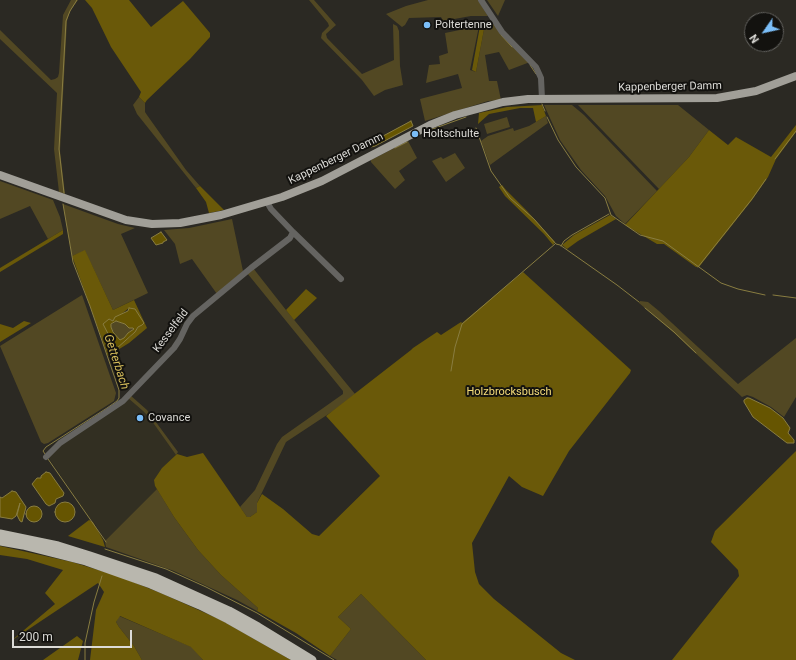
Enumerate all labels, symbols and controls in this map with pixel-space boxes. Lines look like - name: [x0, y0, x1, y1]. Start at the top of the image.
- north arrow: [744, 12, 784, 52]
- place label: Poltertenne: [435, 18, 492, 32]
- marker: Poltertenne: [422, 20, 432, 30]
- text: N: [747, 32, 762, 45]
- street label: Kappenberger Damm: [618, 79, 722, 95]
- place label: Holtschulte: [423, 127, 479, 141]
- marker: Holtschulte: [410, 129, 420, 139]
- street label: Kappenberger Damm: [286, 130, 386, 188]
- street label: Kesselfeld: [150, 307, 192, 355]
- water label: Getterbach: [100, 333, 132, 391]
- park label: Holzbrocksbusch: [466, 385, 552, 399]
- place label: Covance: [148, 411, 190, 425]
- marker: Covance: [135, 413, 145, 423]
- scale bar: [14, 622, 134, 648]
- text: 200 m: [19, 630, 53, 644]

